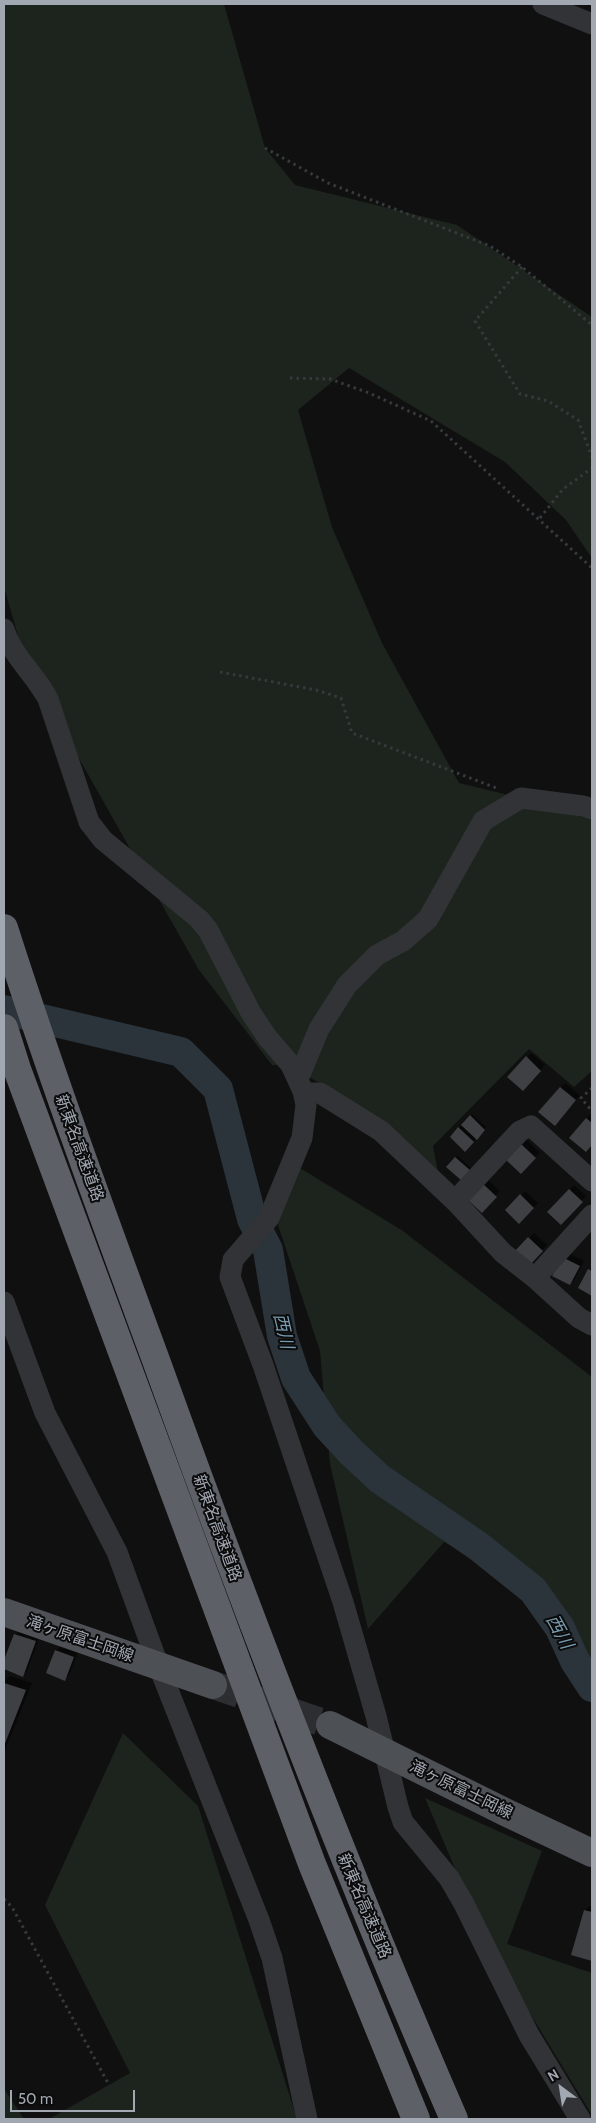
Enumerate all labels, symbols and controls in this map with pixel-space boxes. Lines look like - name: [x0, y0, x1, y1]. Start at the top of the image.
- street label: 新東名高速道路: [51, 1092, 107, 1204]
- water label: 西川: [268, 1311, 298, 1351]
- street label: 新東名高速道路: [189, 1472, 245, 1584]
- water label: 西川: [541, 1611, 577, 1653]
- street label: 滝ヶ原富士岡線: [24, 1612, 136, 1666]
- street label: 滝ヶ原富士岡線: [406, 1757, 516, 1823]
- street label: 新東名高速道路: [333, 1851, 395, 1961]
- north arrow: [536, 2063, 586, 2113]
- text: N: [544, 2065, 562, 2085]
- scale bar: [12, 2080, 138, 2112]
- text: 50 m: [18, 2090, 53, 2108]

